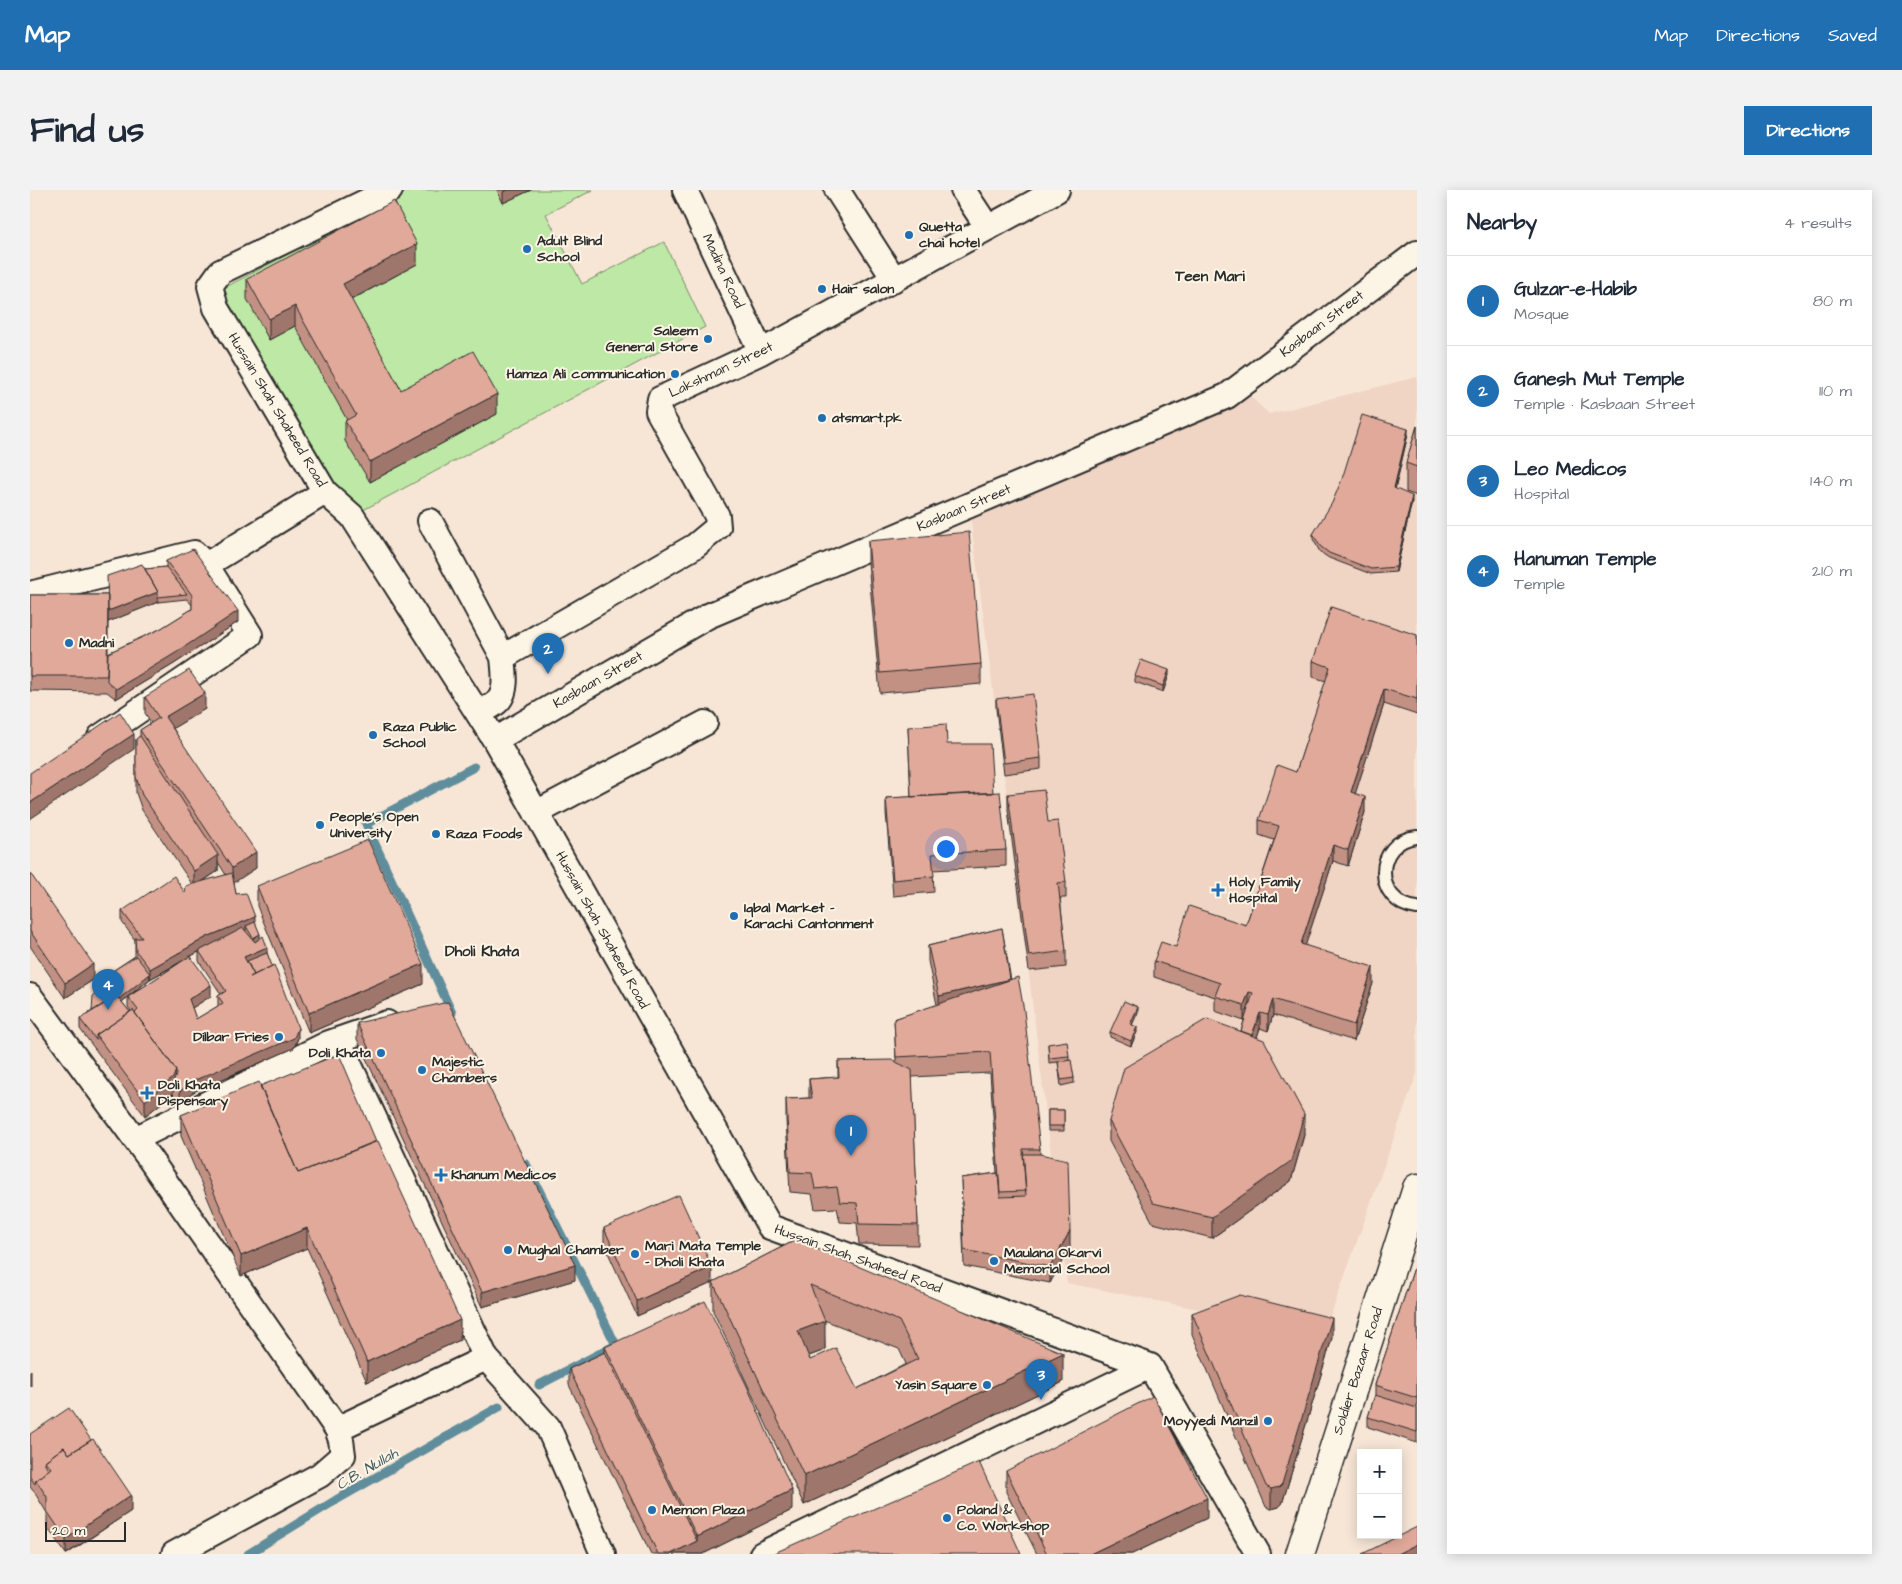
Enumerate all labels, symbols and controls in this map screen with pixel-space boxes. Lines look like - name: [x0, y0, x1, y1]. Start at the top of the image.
- text: Map: [25, 18, 70, 52]
- text: Map: [1654, 23, 1688, 48]
- text: Directions: [1716, 23, 1800, 48]
- text: Saved: [1828, 23, 1877, 48]
- text: Find us: [30, 106, 144, 155]
- button: Directions: [1744, 106, 1872, 155]
- text: Nearby: [1467, 208, 1537, 237]
- text: 4 results: [1784, 212, 1852, 234]
- place label: Quetta chai hotel: [919, 217, 981, 253]
- marker: Quetta chai hotel: [903, 229, 915, 241]
- place label: Adult Blind School: [536, 231, 603, 267]
- street label: Madina Road: [697, 231, 749, 311]
- marker: Adult Blind School: [521, 243, 533, 255]
- district label: Teen Mari: [1174, 266, 1246, 287]
- text: Gulzar-e-Habib: [1514, 276, 1637, 303]
- place label: Hair salon: [832, 279, 894, 299]
- marker: Hair salon: [816, 283, 828, 295]
- street label: Kasbaan Street: [1276, 286, 1368, 362]
- text: 1: [1482, 290, 1484, 312]
- text: 80 m: [1813, 290, 1852, 312]
- text: Mosque: [1514, 303, 1569, 325]
- place label: Saleem General Store: [606, 321, 699, 357]
- street label: Hussain Shah Shaheed Road: [223, 329, 331, 491]
- marker: Saleem General Store: [702, 333, 714, 345]
- street label: Lakshman Street: [665, 337, 777, 403]
- place label: Hamza Ali communication: [507, 364, 665, 384]
- text: Ganesh Mut Temple: [1514, 366, 1685, 393]
- marker: Hamza Ali communication: [669, 368, 681, 380]
- text: 2: [1478, 380, 1488, 402]
- text: 110 m: [1819, 380, 1852, 402]
- text: Temple · Kasbaan Street: [1514, 393, 1695, 415]
- place label: atsmart.pk: [831, 408, 902, 428]
- marker: atsmart.pk: [816, 412, 828, 424]
- text: Leo Medicos: [1514, 456, 1627, 483]
- text: 3: [1479, 470, 1487, 492]
- text: 140 m: [1810, 470, 1852, 492]
- street label: Kasbaan Street: [914, 479, 1014, 537]
- text: Hospital: [1514, 483, 1569, 505]
- text: Hanuman Temple: [1514, 546, 1657, 573]
- text: 4: [1478, 560, 1488, 582]
- text: 210 m: [1812, 560, 1852, 582]
- text: Temple: [1514, 573, 1565, 595]
- place label: Madni: [79, 633, 115, 653]
- pin: 2: [532, 633, 564, 674]
- marker: Madni: [63, 637, 75, 649]
- street label: Kasbaan Street: [549, 646, 647, 714]
- place label: Raza Public School: [382, 717, 457, 753]
- marker: Raza Public School: [367, 729, 379, 741]
- place label: People's Open University: [330, 807, 419, 843]
- marker: People's Open University: [314, 819, 326, 831]
- place label: Raza Foods: [446, 824, 522, 844]
- marker: Raza Foods: [430, 828, 442, 840]
- your location: [933, 836, 959, 862]
- street label: Hussain Shah Shaheed Road: [550, 848, 654, 1012]
- place label: Holy Family Hospital: [1229, 872, 1301, 908]
- marker: Holy Family Hospital: [1211, 883, 1225, 897]
- place label: Iqbal Market - Karachi Cantonment: [744, 898, 874, 934]
- marker: Iqbal Market - Karachi Cantonment: [728, 910, 740, 922]
- district label: Dholi Khata: [445, 941, 519, 962]
- pin: 4: [92, 969, 124, 1010]
- place label: Dilbar Fries: [193, 1027, 269, 1047]
- marker: Dilbar Fries: [273, 1031, 285, 1043]
- place label: Doli Khata: [309, 1043, 372, 1063]
- marker: Doli Khata: [375, 1047, 387, 1059]
- place label: Majestic Chambers: [432, 1052, 497, 1088]
- marker: Majestic Chambers: [416, 1064, 428, 1076]
- place label: Doli Khata Dispensary: [158, 1075, 228, 1111]
- marker: Doli Khata Dispensary: [140, 1086, 154, 1100]
- pin: 1: [835, 1115, 867, 1156]
- place label: Khanum Medicos: [451, 1165, 556, 1185]
- marker: Khanum Medicos: [435, 1169, 447, 1181]
- street label: Hussain Shah Shaheed Road: [771, 1219, 945, 1299]
- place label: Mari Mata Temple - Dholi Khata: [645, 1236, 761, 1272]
- place label: Mughal Chamber: [518, 1240, 624, 1261]
- place label: Maulana Okarvi Memorial School: [1004, 1243, 1110, 1279]
- marker: Mughal Chamber: [502, 1244, 514, 1256]
- marker: Mari Mata Temple - Dholi Khata: [629, 1248, 641, 1260]
- marker: Maulana Okarvi Memorial School: [988, 1255, 1000, 1267]
- street label: Soldier Bazaar Road: [1328, 1305, 1388, 1437]
- pin: 3: [1025, 1359, 1057, 1400]
- place label: Yasin Square: [895, 1375, 977, 1395]
- marker: Yasin Square: [981, 1379, 993, 1391]
- place label: Moyyedi Manzil: [1164, 1411, 1259, 1431]
- marker: Moyyedi Manzil: [1262, 1415, 1274, 1427]
- water label: C.B. Nullah: [332, 1443, 402, 1495]
- map controls: [1357, 1449, 1402, 1539]
- button: +: [1357, 1449, 1402, 1494]
- button: −: [1357, 1494, 1402, 1539]
- place label: Memon Plaza: [662, 1500, 746, 1520]
- place label: Poland & Co. Workshop: [957, 1500, 1050, 1536]
- marker: Memon Plaza: [646, 1504, 658, 1516]
- marker: Poland & Co. Workshop: [941, 1512, 953, 1524]
- scale bar: [45, 1519, 126, 1542]
- text: 20 m: [52, 1521, 85, 1541]

